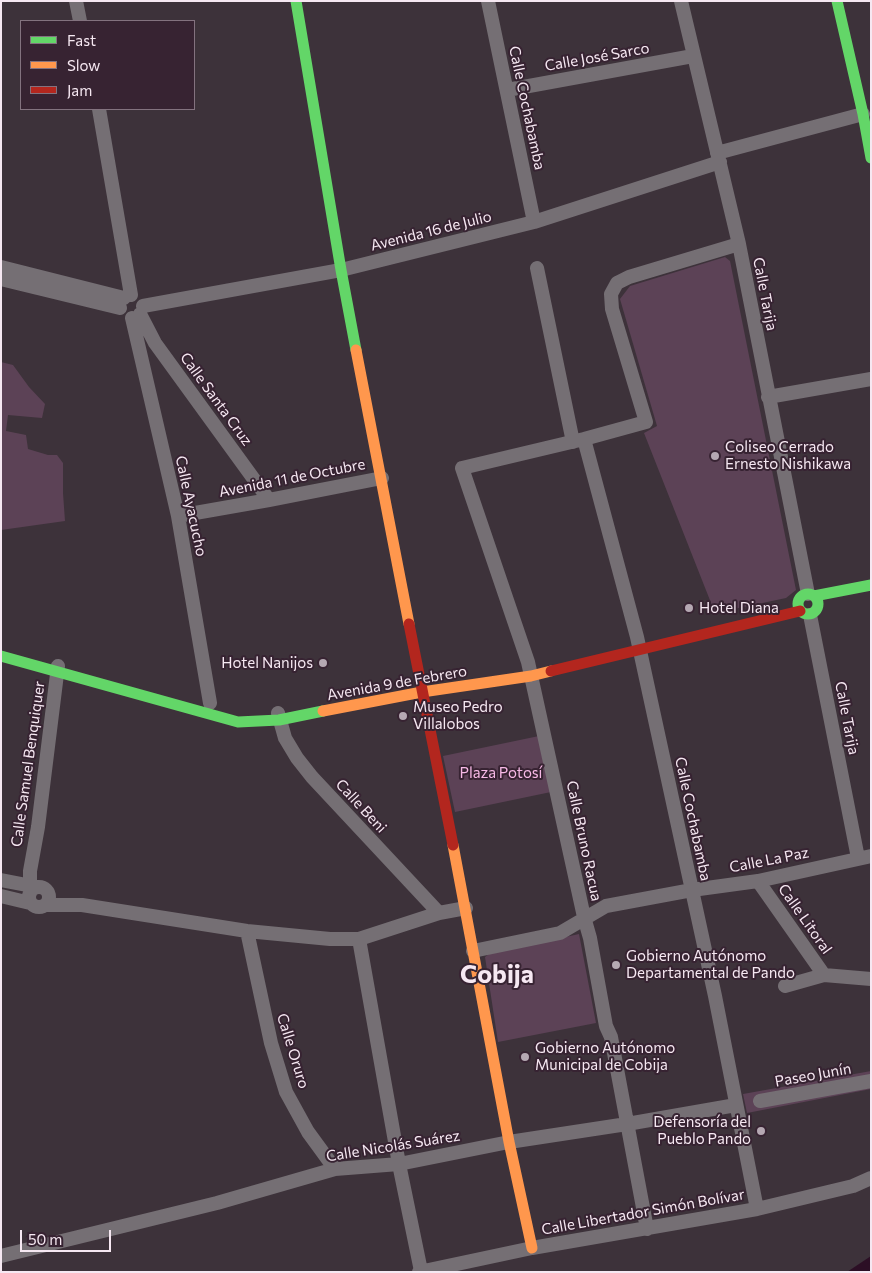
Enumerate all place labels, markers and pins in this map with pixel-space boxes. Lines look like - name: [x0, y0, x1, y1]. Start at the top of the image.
- place label: Coliseo Cerrado Ernesto Nishikawa: [725, 438, 851, 473]
- marker: Coliseo Cerrado Ernesto Nishikawa: [709, 450, 721, 462]
- place label: Hotel Diana: [699, 599, 779, 617]
- marker: Hotel Diana: [683, 602, 695, 614]
- place label: Hotel Nanijos: [221, 654, 313, 672]
- marker: Hotel Nanijos: [317, 657, 329, 669]
- place label: Museo Pedro Villalobos: [413, 698, 503, 733]
- marker: Museo Pedro Villalobos: [397, 710, 409, 722]
- place label: Gobierno Autónomo Departamental de Pando: [626, 947, 795, 982]
- marker: Gobierno Autónomo Departamental de Pando: [610, 959, 622, 971]
- place label: Gobierno Autónomo Municipal de Cobija: [535, 1039, 675, 1074]
- marker: Gobierno Autónomo Municipal de Cobija: [519, 1051, 531, 1063]
- place label: Defensoría del Pueblo Pando: [653, 1113, 751, 1148]
- marker: Defensoría del Pueblo Pando: [755, 1125, 767, 1137]

